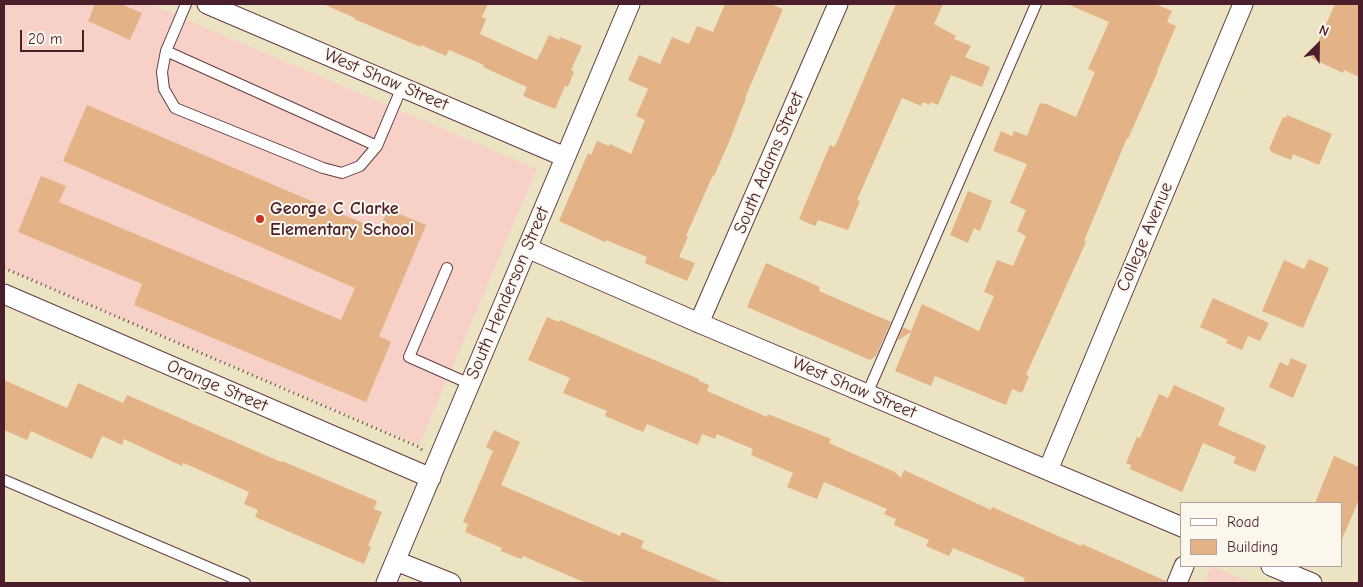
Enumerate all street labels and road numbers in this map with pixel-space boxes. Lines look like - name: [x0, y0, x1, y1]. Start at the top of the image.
- street label: West Shaw Street: [321, 44, 451, 116]
- street label: South Adams Street: [729, 89, 809, 237]
- street label: College Avenue: [1112, 179, 1178, 295]
- street label: South Henderson Street: [462, 204, 554, 382]
- street label: West Shaw Street: [789, 352, 919, 424]
- street label: Orange Street: [163, 355, 271, 417]

